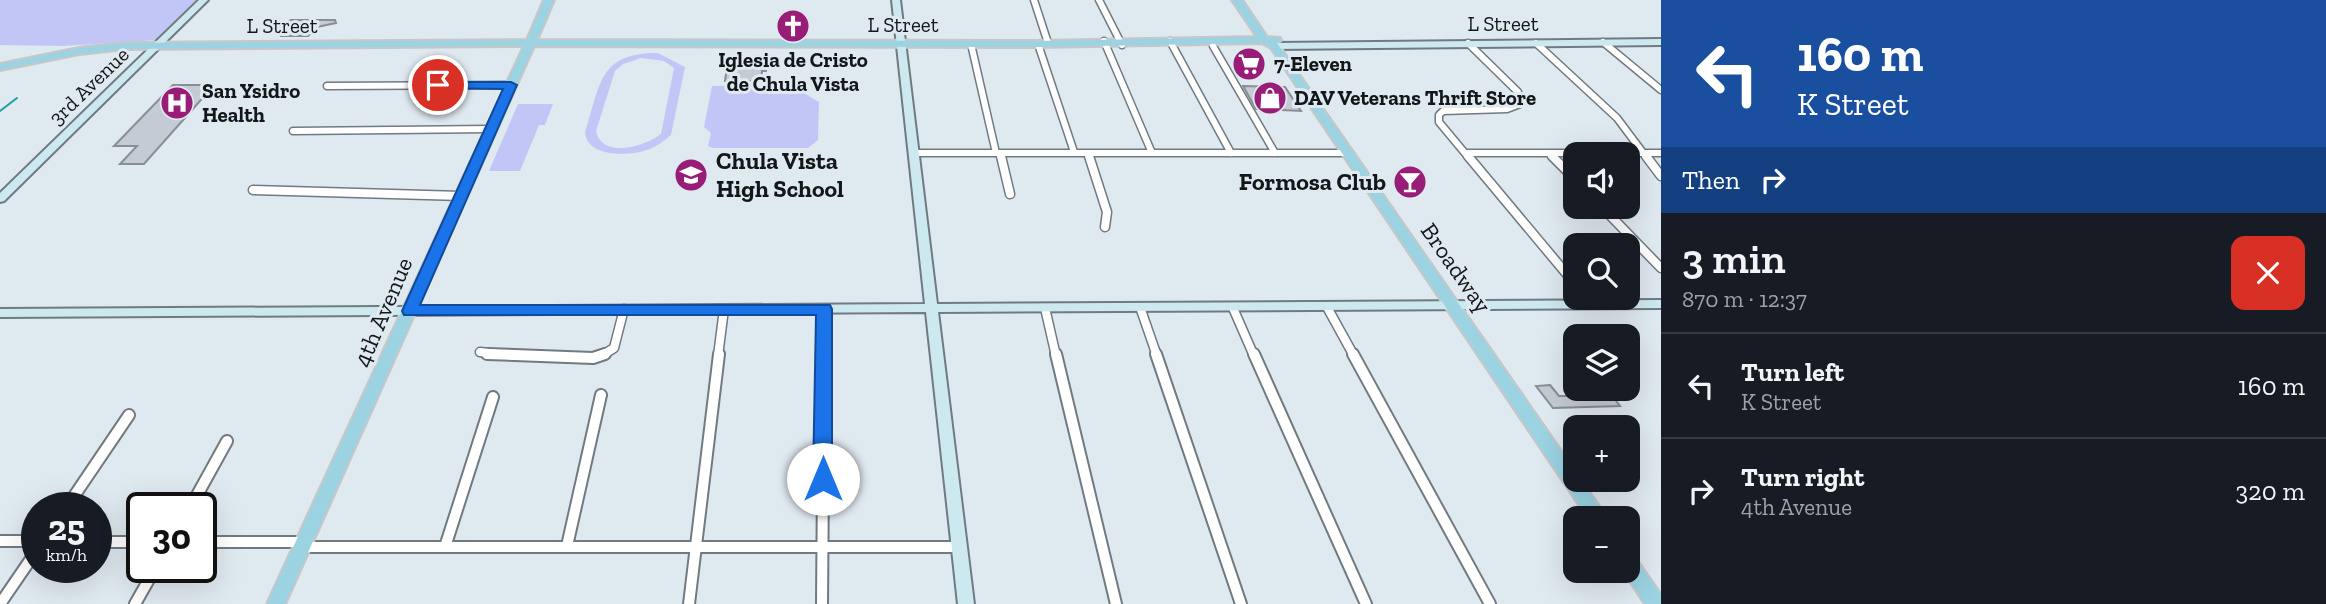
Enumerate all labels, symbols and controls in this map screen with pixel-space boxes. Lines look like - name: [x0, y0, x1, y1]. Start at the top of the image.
- church icon: Iglesia de Cristo de Chula Vista: [774, 7, 812, 45]
- street label: L Street: [1467, 11, 1539, 36]
- street label: L Street: [867, 12, 939, 37]
- street label: L Street: [246, 13, 318, 38]
- text: 160 m: [1797, 25, 1923, 84]
- icon: left: [1682, 28, 1773, 119]
- street label: 3rd Avenue: [44, 41, 134, 130]
- supermarket icon: 7-Eleven: [1230, 45, 1268, 83]
- place label: Iglesia de Cristo de Chula Vista: [718, 47, 868, 96]
- place label: 7-Eleven: [1274, 51, 1353, 76]
- pin: [408, 55, 468, 115]
- icon: arrive: [419, 66, 457, 104]
- place label: San Ysidro Health: [202, 78, 300, 127]
- shop icon: DAV Veterans Thrift Store: [1251, 79, 1289, 117]
- hospital icon: San Ysidro Health: [158, 84, 196, 122]
- place label: DAV Veterans Thrift Store: [1294, 85, 1536, 110]
- text: K Street: [1797, 85, 1909, 123]
- map controls: [1563, 142, 1640, 583]
- button: sound: [1563, 142, 1640, 219]
- place label: Chula Vista High School: [716, 146, 844, 203]
- school or university icon: Chula Vista High School: [672, 156, 710, 194]
- icon: right: [1754, 161, 1792, 199]
- bar icon: Formosa Club: [1391, 163, 1429, 201]
- text: Then: [1682, 164, 1740, 196]
- place label: Formosa Club: [1239, 167, 1386, 196]
- street label: Broadway: [1415, 217, 1498, 319]
- button: search: [1563, 233, 1640, 310]
- text: 3 min: [1682, 233, 1786, 284]
- button: close: [2231, 236, 2305, 310]
- street label: 4th Avenue: [347, 253, 419, 371]
- text: 870 m · 12:37: [1682, 285, 1807, 313]
- button: layers: [1563, 324, 1640, 401]
- text: Turn left: [1741, 356, 1844, 388]
- icon: left: [1682, 367, 1720, 405]
- text: 160 m: [2238, 370, 2305, 402]
- text: K Street: [1741, 388, 1821, 416]
- button: +: [1563, 415, 1640, 492]
- position arrow: [786, 442, 860, 516]
- text: Turn right: [1741, 461, 1864, 493]
- icon: right: [1682, 472, 1720, 510]
- text: 320 m: [2236, 475, 2305, 507]
- speed limit sign: 30: [126, 492, 217, 583]
- text: 4th Avenue: [1741, 493, 1852, 521]
- button: −: [1563, 506, 1640, 583]
- text: 25: [48, 507, 85, 549]
- text: km/h: [46, 544, 87, 566]

